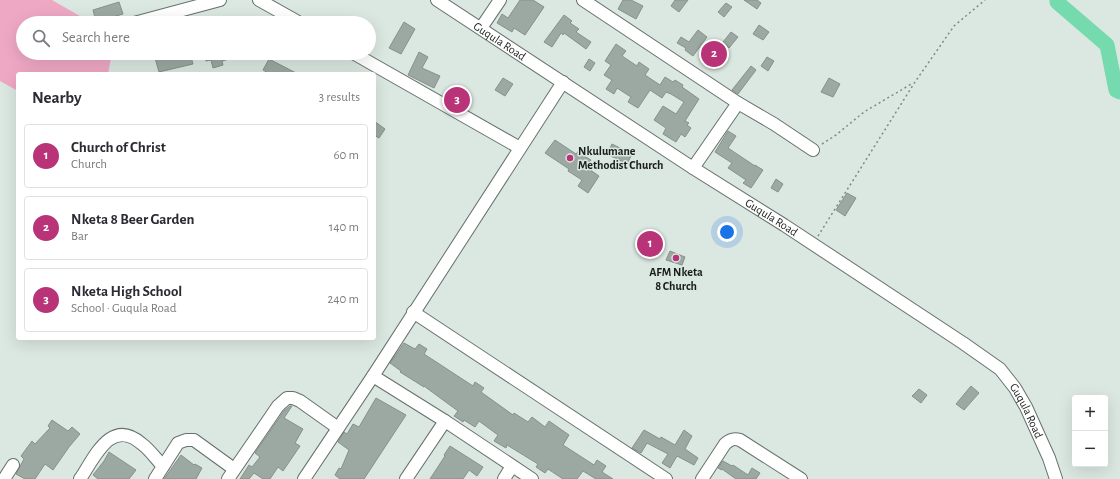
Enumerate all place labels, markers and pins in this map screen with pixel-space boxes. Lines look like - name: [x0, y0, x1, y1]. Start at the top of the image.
- pin: 2: [701, 39, 727, 69]
- pin: 3: [444, 85, 470, 115]
- place label: Nkulumane Methodist Church: [578, 145, 663, 171]
- marker: Nkulumane Methodist Church: [565, 153, 575, 163]
- pin: 1: [637, 229, 663, 259]
- marker: AFM Nketa 8 Church: [671, 253, 681, 263]
- place label: AFM Nketa 8 Church: [649, 266, 703, 292]

